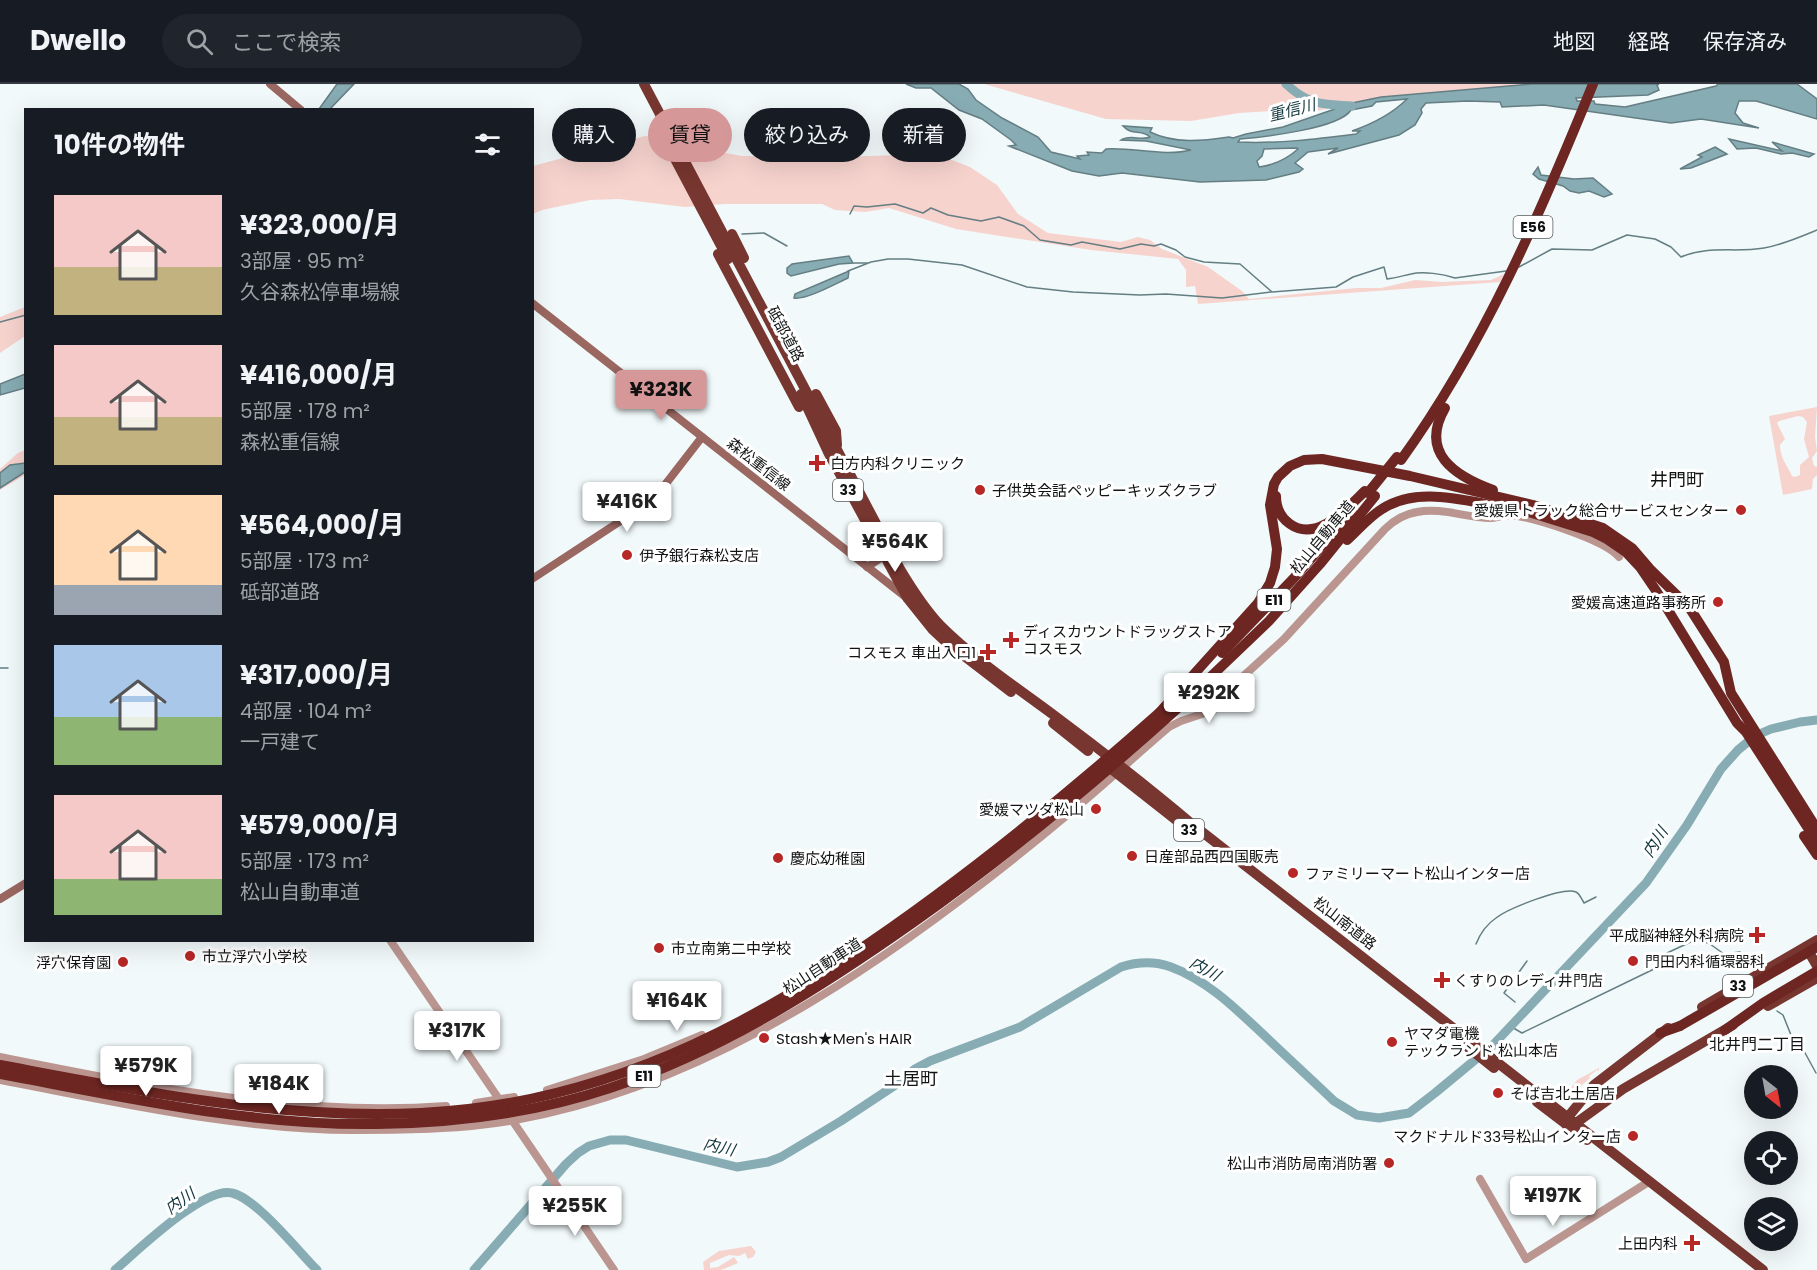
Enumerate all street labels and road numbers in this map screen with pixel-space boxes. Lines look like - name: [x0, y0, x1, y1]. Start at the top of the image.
- road number: E56: [1514, 216, 1552, 238]
- street label: 砥部道路: [763, 303, 809, 365]
- street label: 森松重信線: [723, 433, 795, 495]
- road number: 33: [833, 479, 863, 501]
- street label: 松山自動車道: [1285, 496, 1359, 578]
- road number: E11: [1258, 589, 1290, 611]
- road number: 33: [1174, 819, 1204, 841]
- street label: 松山南道路: [1309, 892, 1381, 954]
- street label: 松山自動車道: [779, 933, 865, 999]
- road number: 33: [1723, 975, 1753, 997]
- road number: E11: [628, 1065, 660, 1087]

